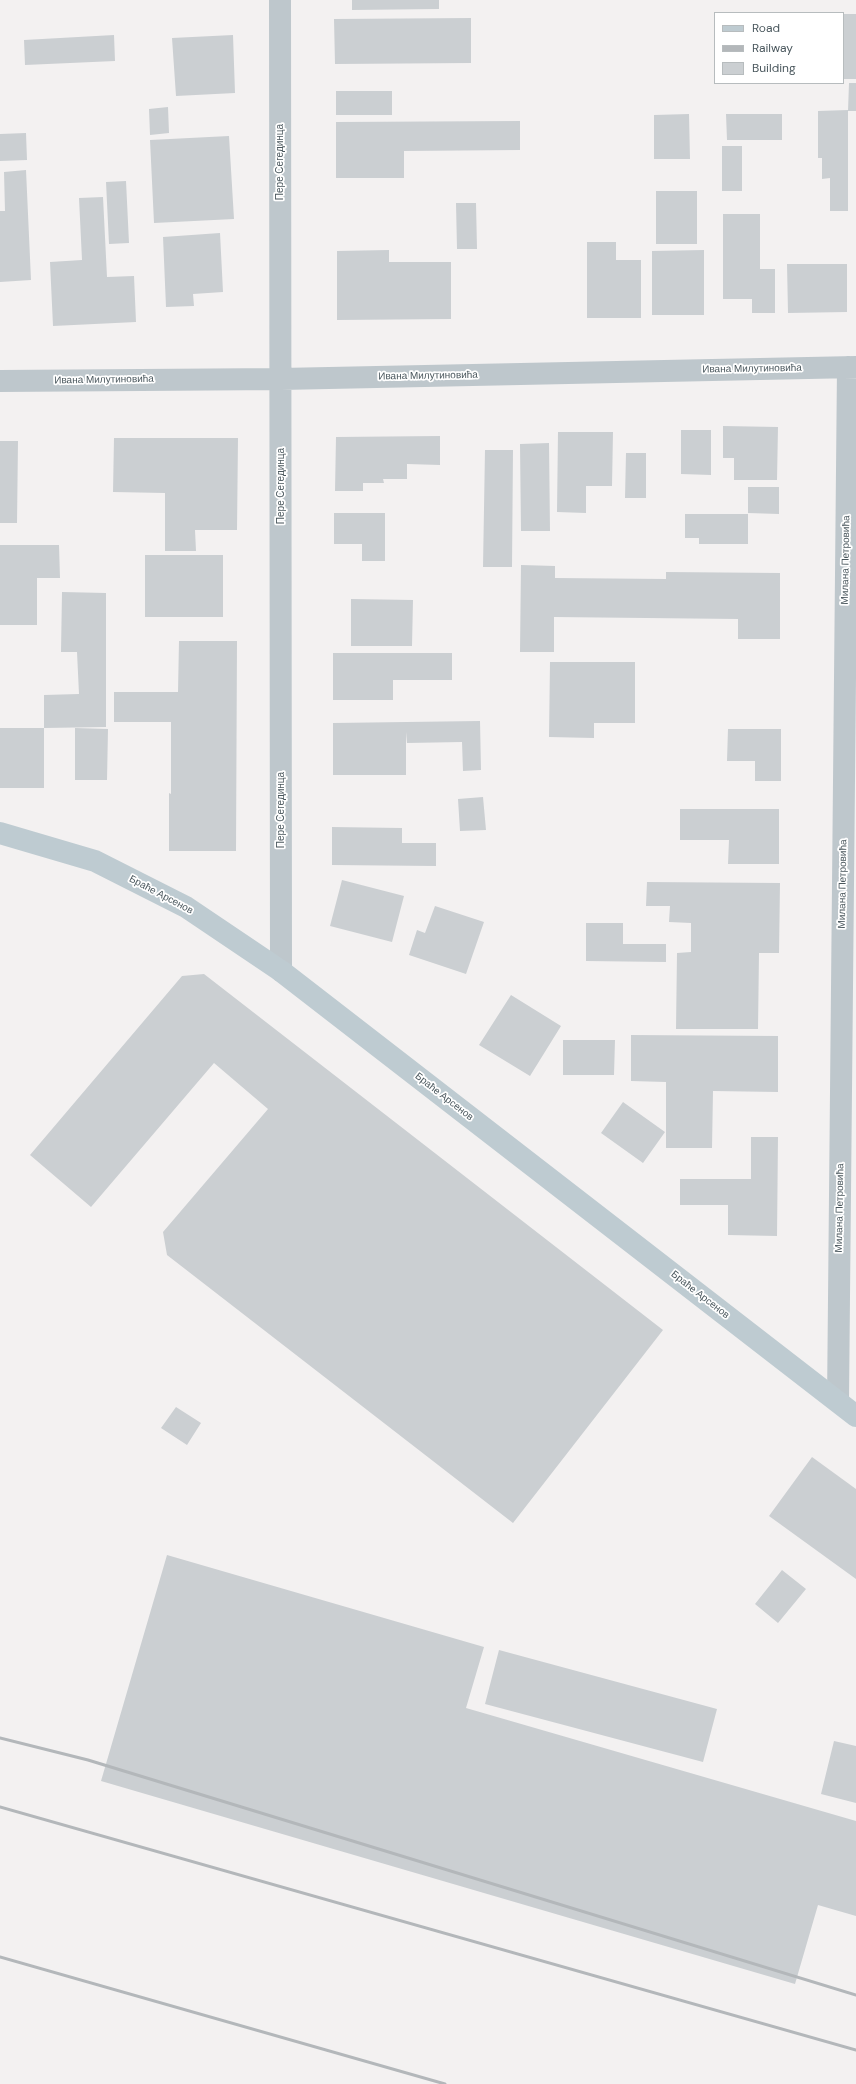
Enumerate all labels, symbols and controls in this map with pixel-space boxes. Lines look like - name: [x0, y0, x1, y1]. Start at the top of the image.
- legend: [714, 12, 844, 84]
- text: Road: [752, 20, 780, 36]
- text: Railway: [752, 40, 793, 56]
- text: Building: [752, 60, 796, 76]
- street label: Пере Сегединца: [274, 124, 286, 200]
- street label: Ивана Милутиновића: [702, 362, 802, 376]
- street label: Ивана Милутиновића: [378, 369, 478, 383]
- street label: Ивана Милутиновића: [54, 373, 154, 387]
- street label: Пере Сегединца: [275, 448, 287, 524]
- street label: Милана Петровића: [839, 515, 853, 605]
- street label: Пере Сегединца: [275, 772, 287, 848]
- street label: Милана Петровића: [836, 839, 850, 929]
- street label: Браће Арсенов: [127, 873, 195, 917]
- street label: Браће Арсенов: [412, 1071, 476, 1123]
- street label: Милана Петровића: [833, 1163, 847, 1253]
- street label: Браће Арсенов: [668, 1269, 732, 1321]

